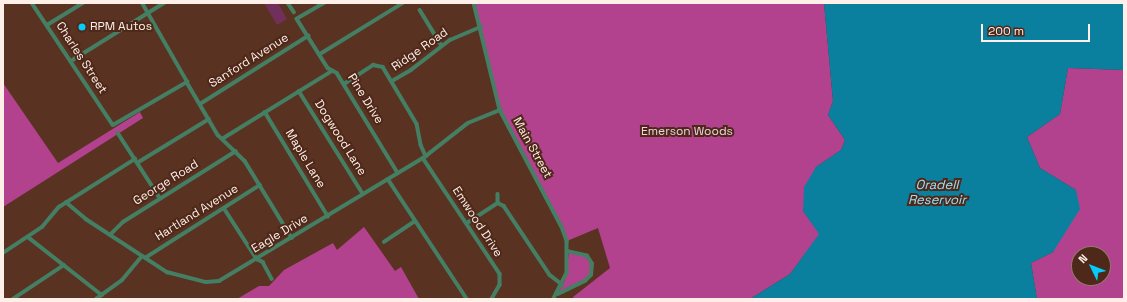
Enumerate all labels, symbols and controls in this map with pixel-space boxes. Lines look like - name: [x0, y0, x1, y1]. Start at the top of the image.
- scale bar: [983, 16, 1092, 42]
- street label: Charles Street: [52, 19, 110, 97]
- place label: RPM Autos: [90, 20, 152, 34]
- marker: RPM Autos: [77, 22, 87, 32]
- text: 200 m: [988, 23, 1024, 39]
- street label: Ridge Road: [389, 25, 451, 75]
- street label: Sanford Avenue: [206, 31, 292, 91]
- street label: Pine Drive: [344, 71, 386, 127]
- street label: Dogwood Lane: [311, 98, 369, 178]
- street label: Main Street: [509, 115, 555, 181]
- park label: Emerson Woods: [641, 125, 733, 139]
- street label: Maple Lane: [282, 127, 328, 191]
- street label: George Road: [131, 157, 201, 209]
- water label: Oradell Reservoir: [908, 178, 966, 209]
- street label: Hartland Avenue: [153, 182, 241, 244]
- street label: Emwood Drive: [449, 184, 505, 260]
- street label: Eagle Drive: [249, 212, 311, 256]
- north arrow: [1071, 246, 1111, 286]
- text: N: [1075, 251, 1091, 266]

